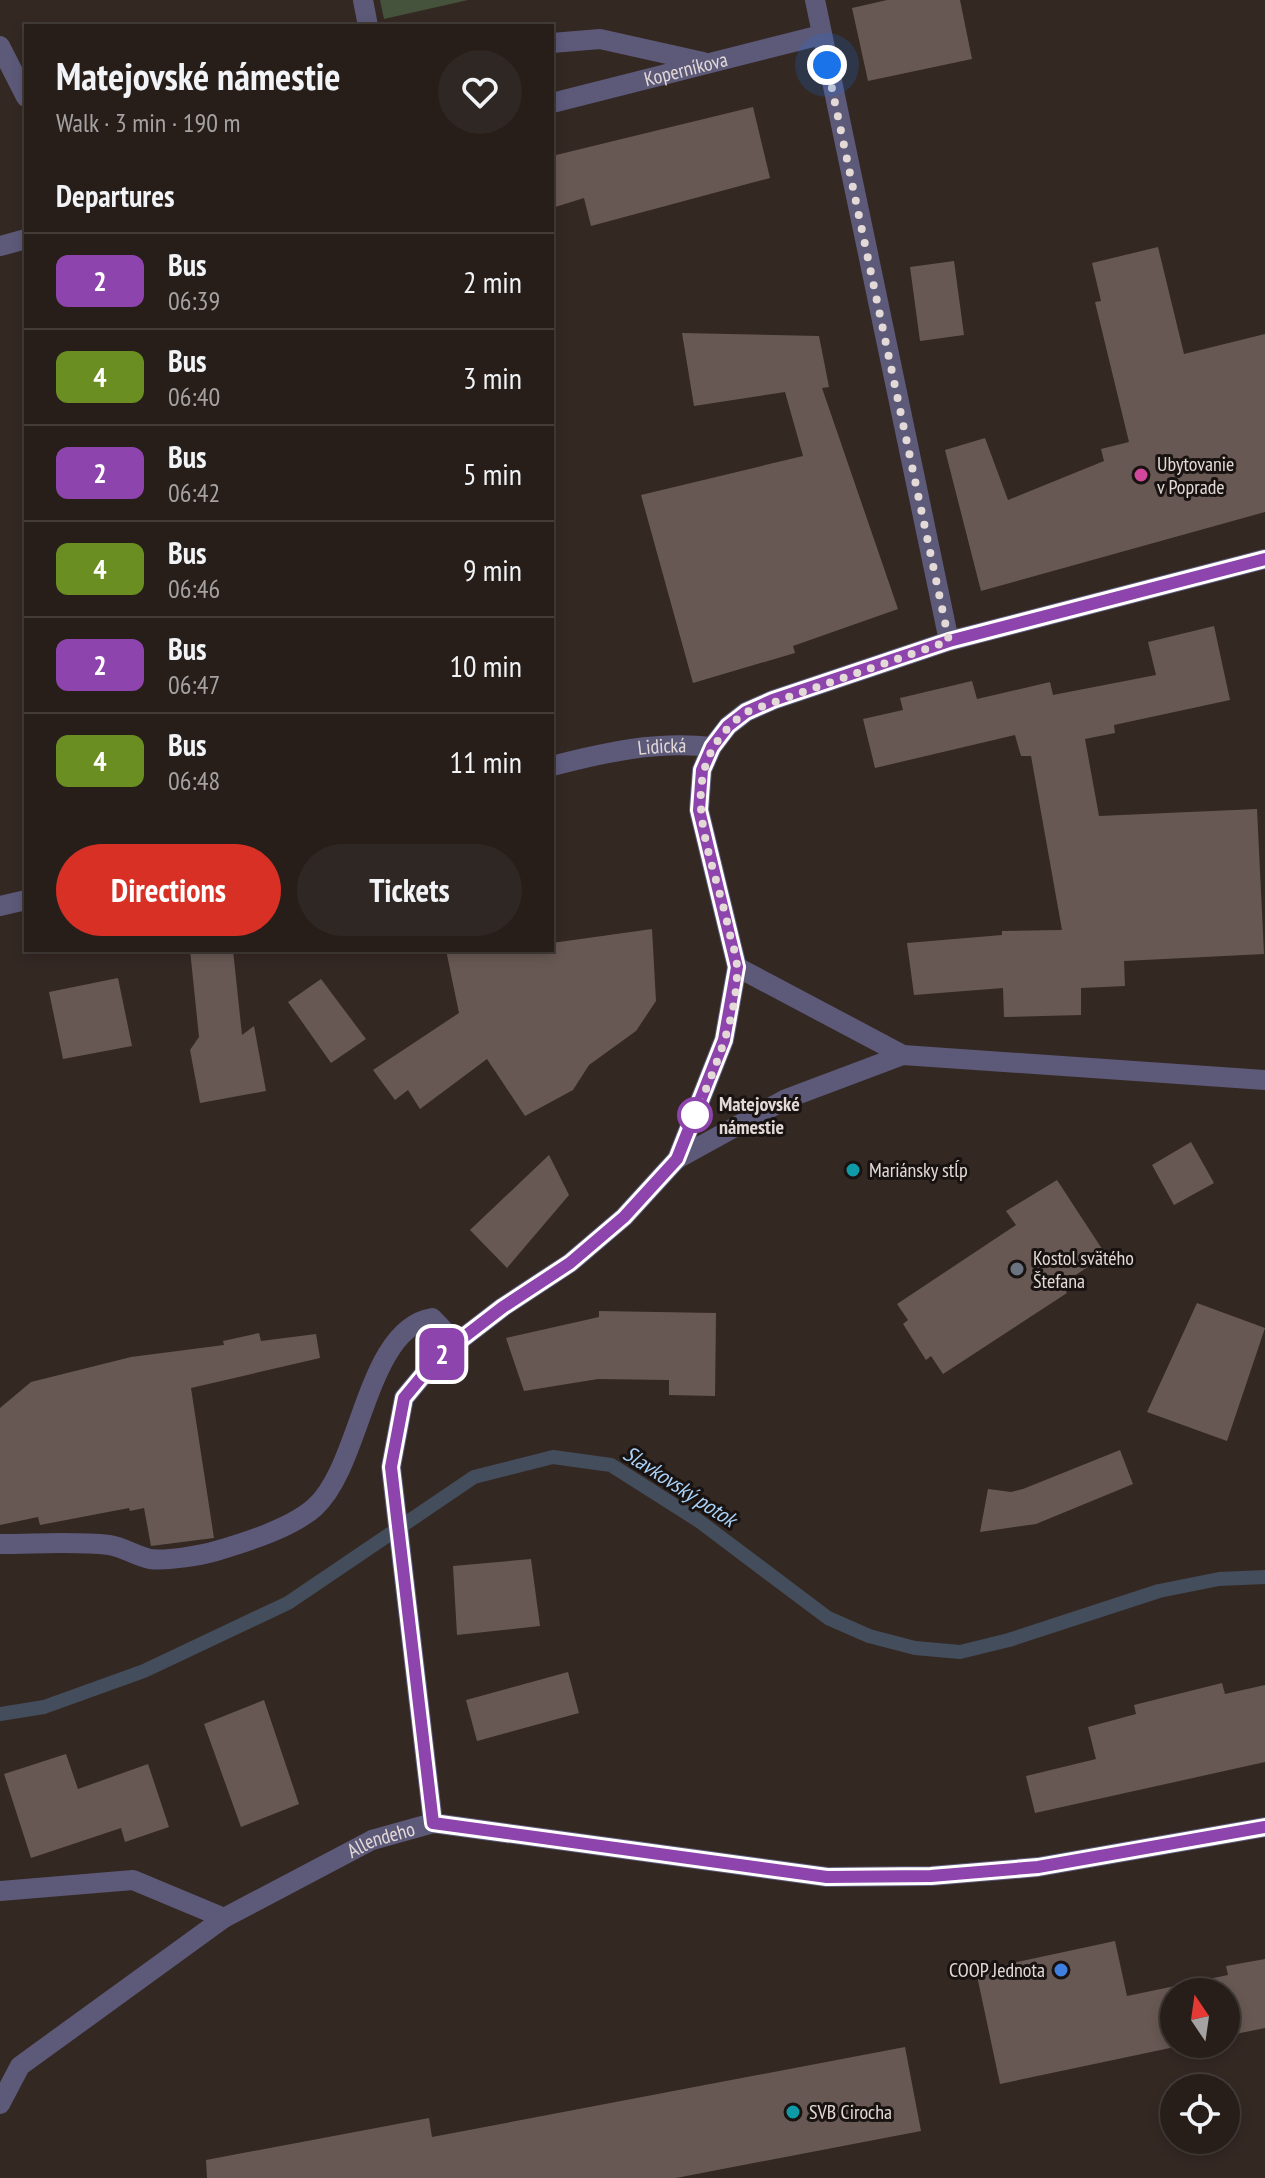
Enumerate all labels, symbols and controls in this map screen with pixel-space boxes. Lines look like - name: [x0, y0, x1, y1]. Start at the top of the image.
- your location: [807, 45, 847, 85]
- street label: Koperníkova: [641, 46, 730, 92]
- button: heart: [438, 50, 522, 134]
- text: Matejovské námestie: [56, 51, 341, 100]
- text: Walk · 3 min · 190 m: [56, 106, 240, 139]
- text: Departures: [56, 176, 174, 215]
- text: Bus: [168, 245, 207, 284]
- text: 2: [93, 262, 107, 299]
- text: 2 min: [463, 262, 522, 301]
- text: 06:39: [168, 284, 220, 317]
- text: Bus: [168, 341, 207, 380]
- text: 4: [93, 358, 107, 395]
- text: 3 min: [463, 358, 522, 397]
- text: 06:40: [168, 380, 220, 413]
- text: Bus: [168, 437, 207, 476]
- place label: Ubytovanie v Poprade: [1157, 451, 1234, 500]
- text: 2: [93, 454, 107, 491]
- text: 5 min: [463, 454, 522, 493]
- marker: Ubytovanie v Poprade: [1132, 466, 1150, 484]
- text: 06:42: [168, 476, 220, 509]
- text: Bus: [168, 533, 207, 572]
- text: 4: [93, 550, 107, 587]
- text: 9 min: [463, 550, 522, 589]
- text: 06:46: [168, 572, 220, 605]
- text: Bus: [168, 629, 207, 668]
- text: 2: [93, 646, 107, 683]
- text: 10 min: [449, 646, 522, 685]
- text: 06:47: [168, 668, 220, 701]
- text: Bus: [168, 725, 207, 764]
- street label: Lidická: [636, 732, 686, 761]
- text: 4: [93, 742, 107, 779]
- text: 11 min: [449, 742, 522, 781]
- text: 06:48: [168, 764, 220, 797]
- button: Directions: [56, 844, 281, 936]
- button: Tickets: [297, 844, 522, 936]
- place label: Matejovské námestie: [719, 1091, 800, 1140]
- marker: Matejovské námestie: [678, 1098, 712, 1132]
- place label: Mariánsky stĺp: [869, 1157, 968, 1183]
- marker: Mariánsky stĺp: [844, 1161, 862, 1179]
- place label: Kostol svätého Štefana: [1033, 1245, 1134, 1294]
- marker: Kostol svätého Štefana: [1008, 1260, 1026, 1278]
- line badge: 2: [416, 1328, 468, 1380]
- text: 2: [435, 1335, 449, 1372]
- water label: Slavkovský potok: [618, 1439, 744, 1534]
- street label: Allendeho: [343, 1816, 418, 1864]
- place label: COOP Jednota: [949, 1957, 1045, 1983]
- marker: COOP Jednota: [1052, 1961, 1070, 1979]
- north arrow: [1160, 1978, 1240, 2058]
- map controls: [1160, 1978, 1240, 2154]
- button: locate: [1160, 2074, 1240, 2154]
- place label: SVB Cirocha: [809, 2099, 892, 2125]
- marker: SVB Cirocha: [784, 2103, 802, 2121]

